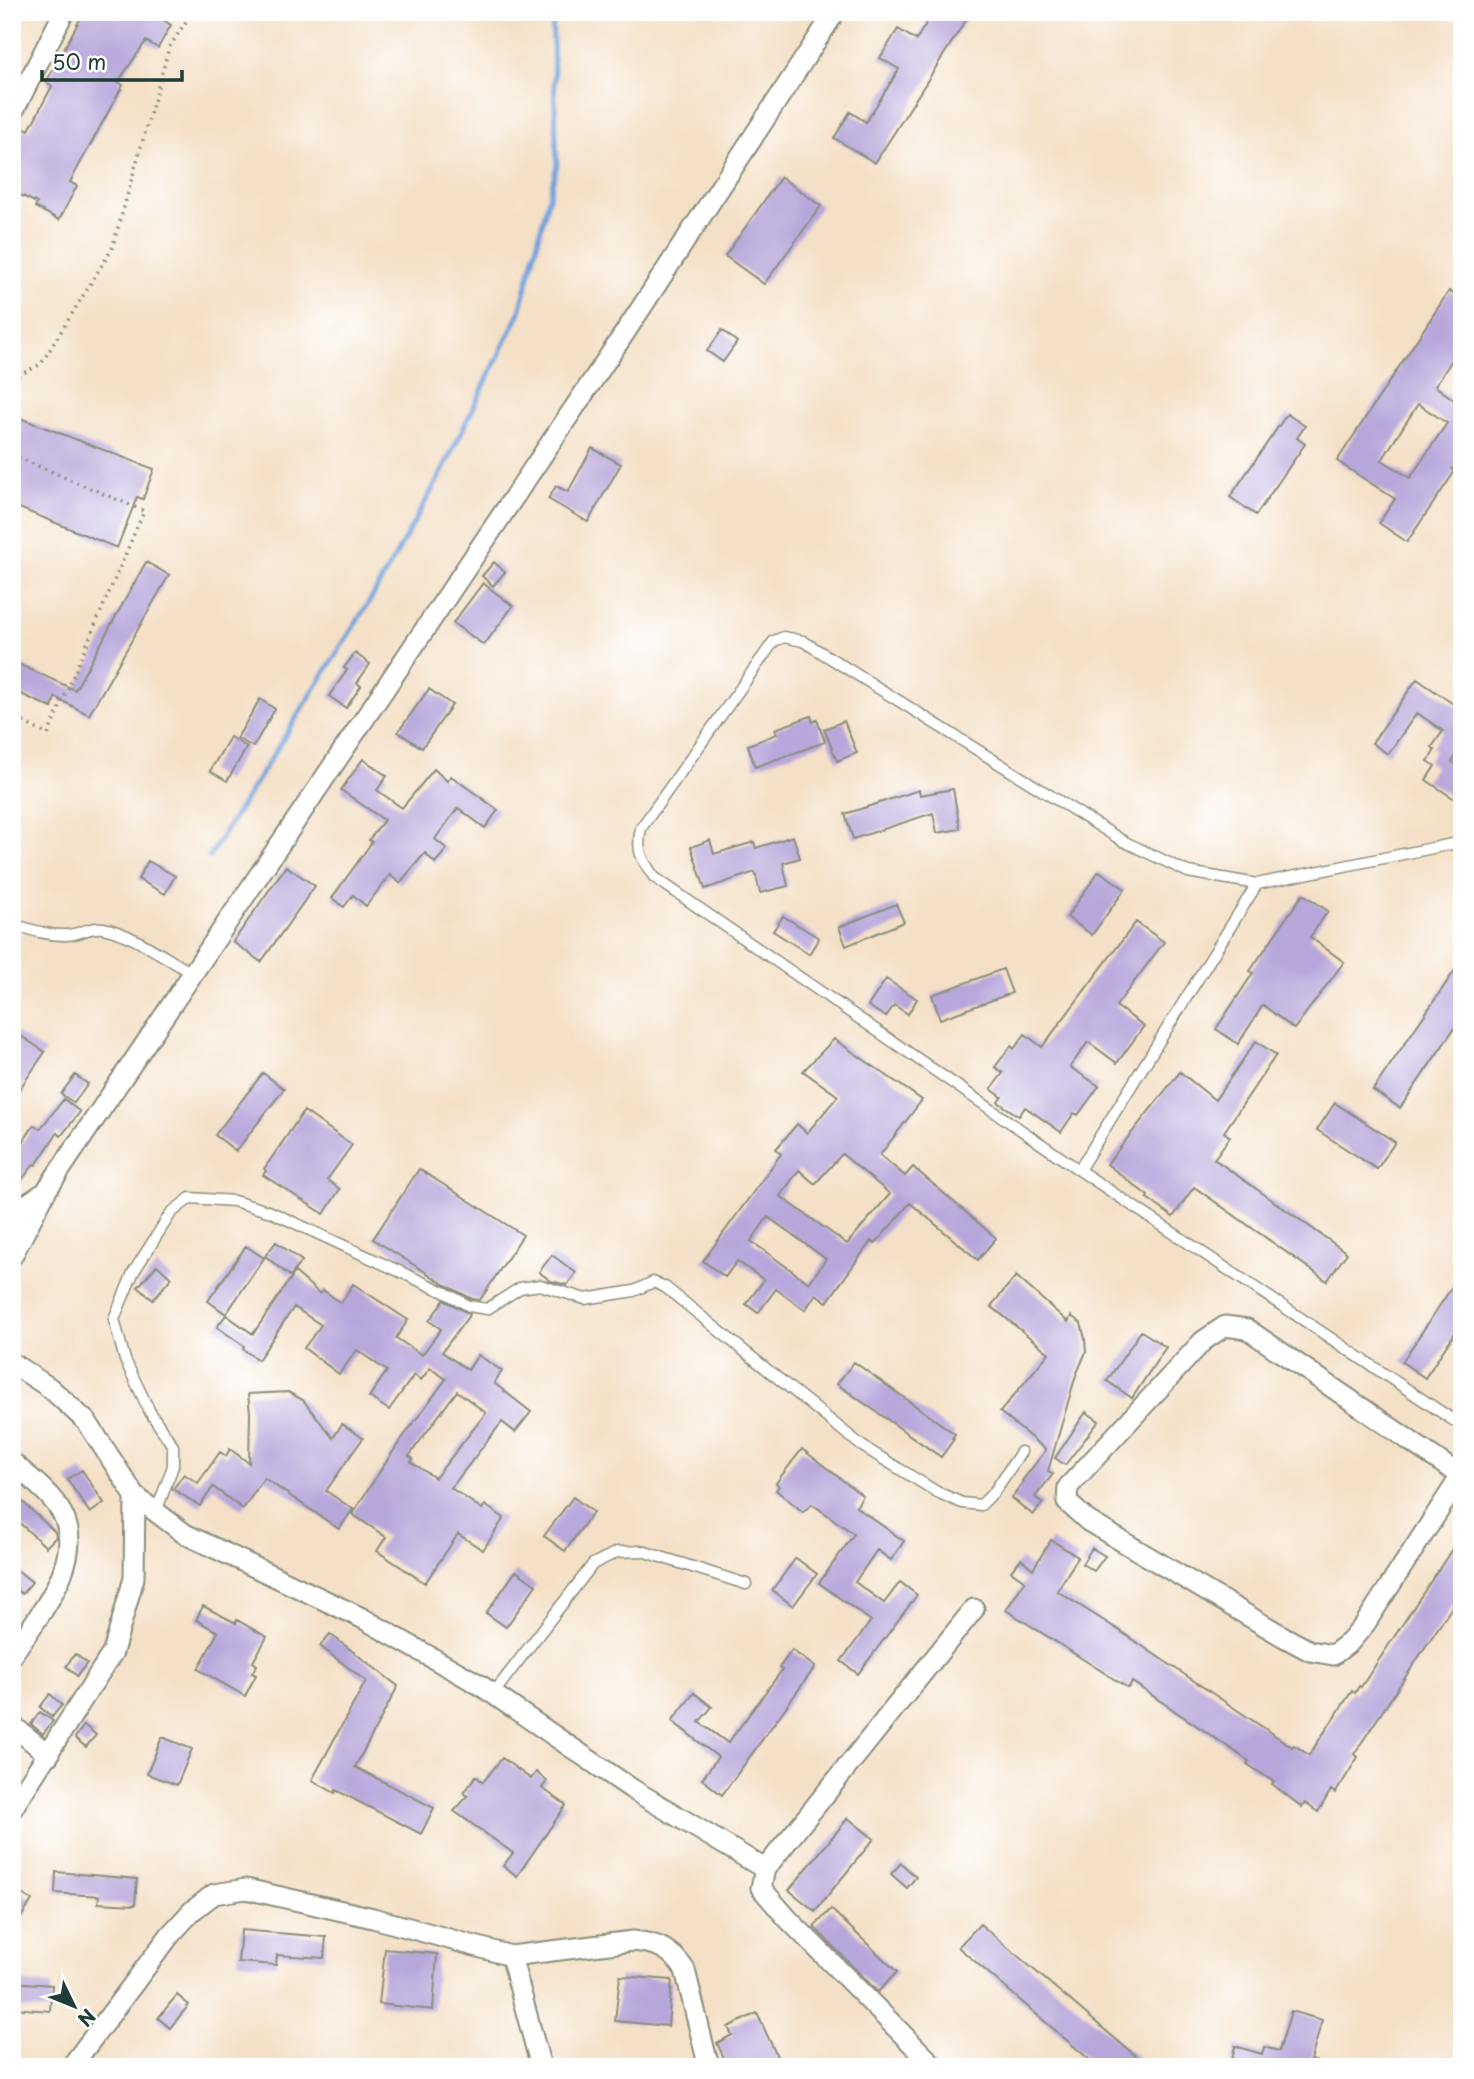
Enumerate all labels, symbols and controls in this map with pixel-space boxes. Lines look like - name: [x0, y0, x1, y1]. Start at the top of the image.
- scale bar: [42, 38, 182, 82]
- text: 50 m: [52, 45, 106, 77]
- north arrow: [38, 1970, 108, 2040]
- text: N: [72, 2003, 103, 2033]

